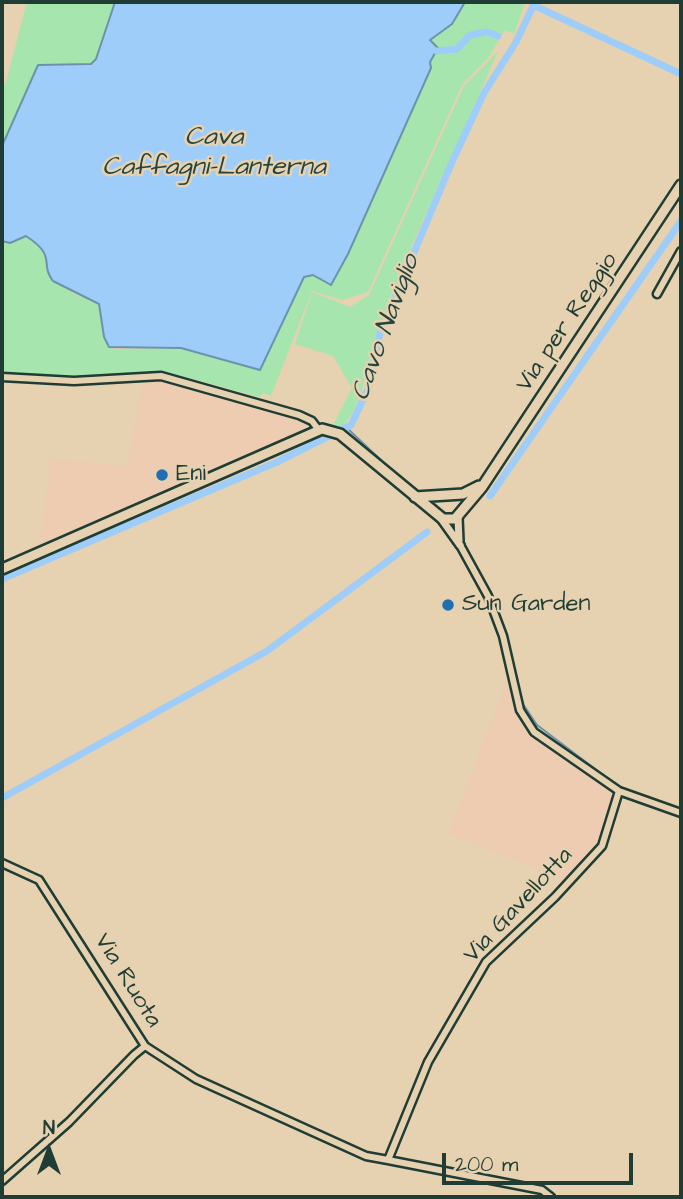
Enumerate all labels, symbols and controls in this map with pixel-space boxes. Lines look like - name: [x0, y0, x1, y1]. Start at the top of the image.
- water label: Cava Caffagni-Lanterna: [102, 123, 326, 184]
- street label: Via per Reggio: [511, 248, 625, 398]
- water label: Cavo Naviglio: [346, 251, 428, 405]
- place label: Eni: [176, 461, 206, 489]
- marker: Eni: [154, 467, 170, 483]
- place label: Sun Garden: [462, 591, 591, 619]
- marker: Sun Garden: [440, 597, 456, 613]
- street label: Via Gavellotta: [458, 842, 580, 970]
- street label: Via Ruota: [87, 929, 167, 1033]
- north arrow: [14, 1115, 84, 1185]
- text: N: [43, 1115, 55, 1142]
- scale bar: [445, 1140, 636, 1184]
- text: 200 m: [455, 1150, 518, 1179]

